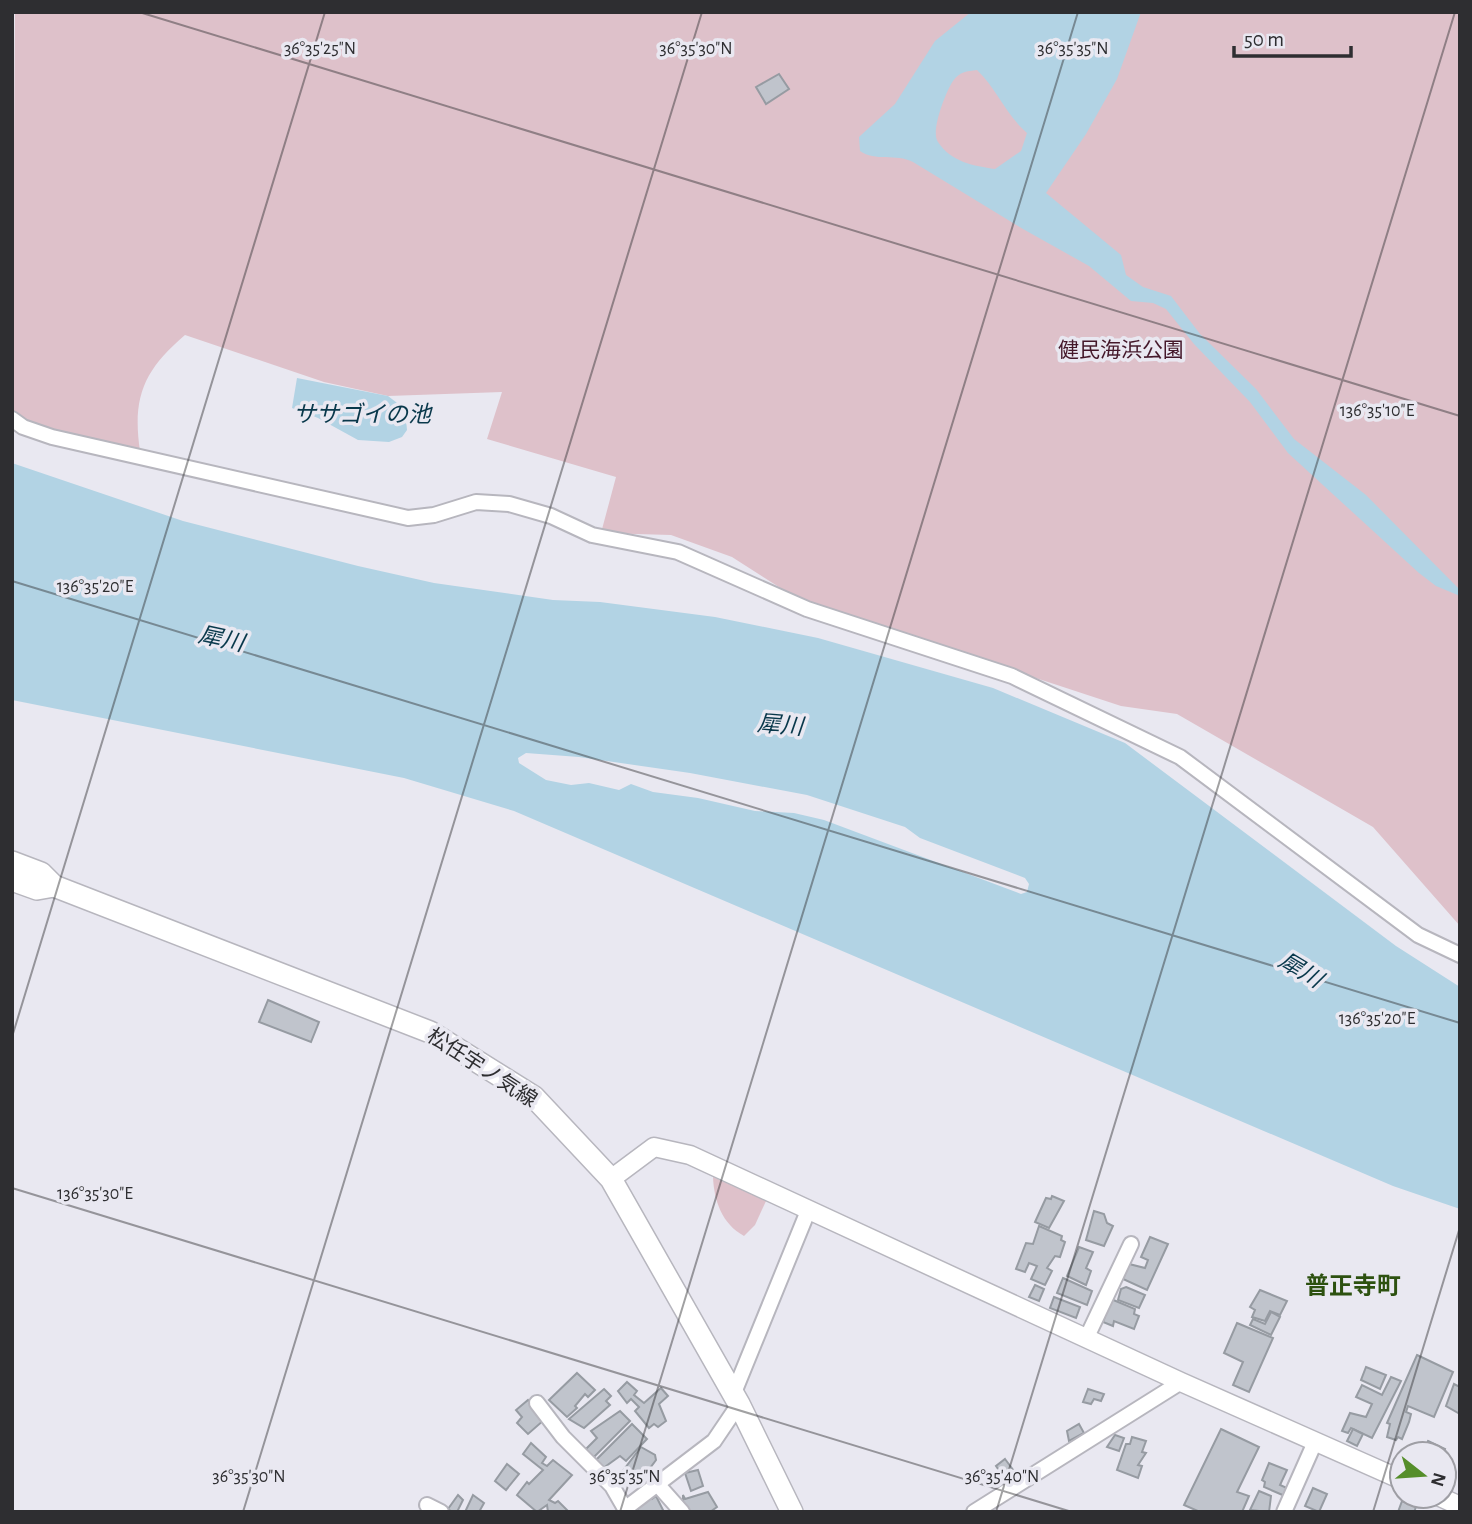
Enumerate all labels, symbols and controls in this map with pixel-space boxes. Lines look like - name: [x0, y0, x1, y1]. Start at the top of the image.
- scale bar: [1234, 14, 1351, 58]
- text: 50 m: [1244, 29, 1284, 50]
- text: 36°35'25"N: [284, 40, 356, 58]
- text: 36°35'30"N: [659, 40, 733, 58]
- text: 36°35'35"N: [1037, 40, 1109, 58]
- park label: 健民海浜公園: [1058, 339, 1184, 361]
- water label: ササゴイの池: [293, 402, 433, 427]
- text: 136°35'10"E: [1340, 402, 1415, 420]
- text: 136°35'20"E: [57, 578, 134, 596]
- water label: 犀川: [196, 623, 249, 657]
- water label: 犀川: [756, 712, 807, 740]
- water label: 犀川: [1274, 948, 1329, 994]
- text: 136°35'20"E: [1339, 1010, 1416, 1028]
- street label: 松任宇ノ気線: [423, 1024, 541, 1111]
- text: 136°35'30"E: [57, 1185, 133, 1203]
- district label: 普正寺町: [1305, 1273, 1401, 1299]
- north arrow: [1388, 1440, 1458, 1510]
- text: 36°35'30"N: [212, 1468, 286, 1486]
- text: 36°35'35"N: [589, 1468, 661, 1486]
- text: 36°35'40"N: [965, 1468, 1039, 1486]
- text: N: [1427, 1470, 1449, 1489]

